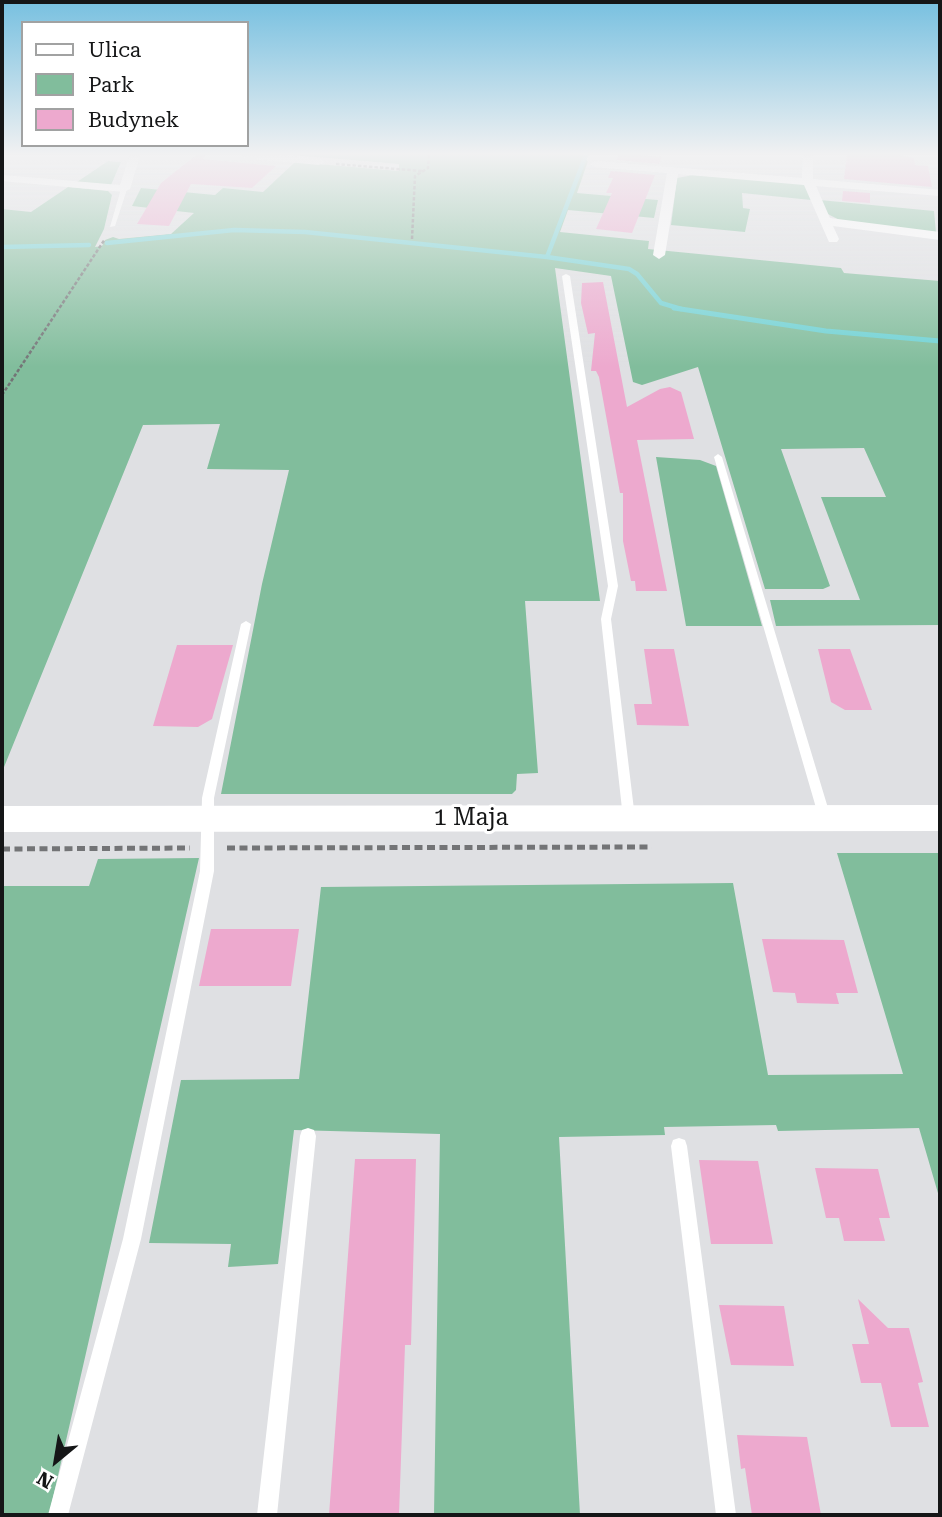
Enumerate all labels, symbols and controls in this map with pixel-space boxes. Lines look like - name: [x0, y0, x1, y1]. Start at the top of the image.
- legend: [21, 21, 248, 147]
- text: Ulica: [88, 38, 141, 62]
- text: Park: [88, 73, 134, 97]
- text: Budynek: [88, 108, 179, 132]
- street label: 1 Maja: [433, 804, 509, 832]
- north arrow: [21, 1426, 91, 1496]
- text: N: [33, 1466, 57, 1493]

